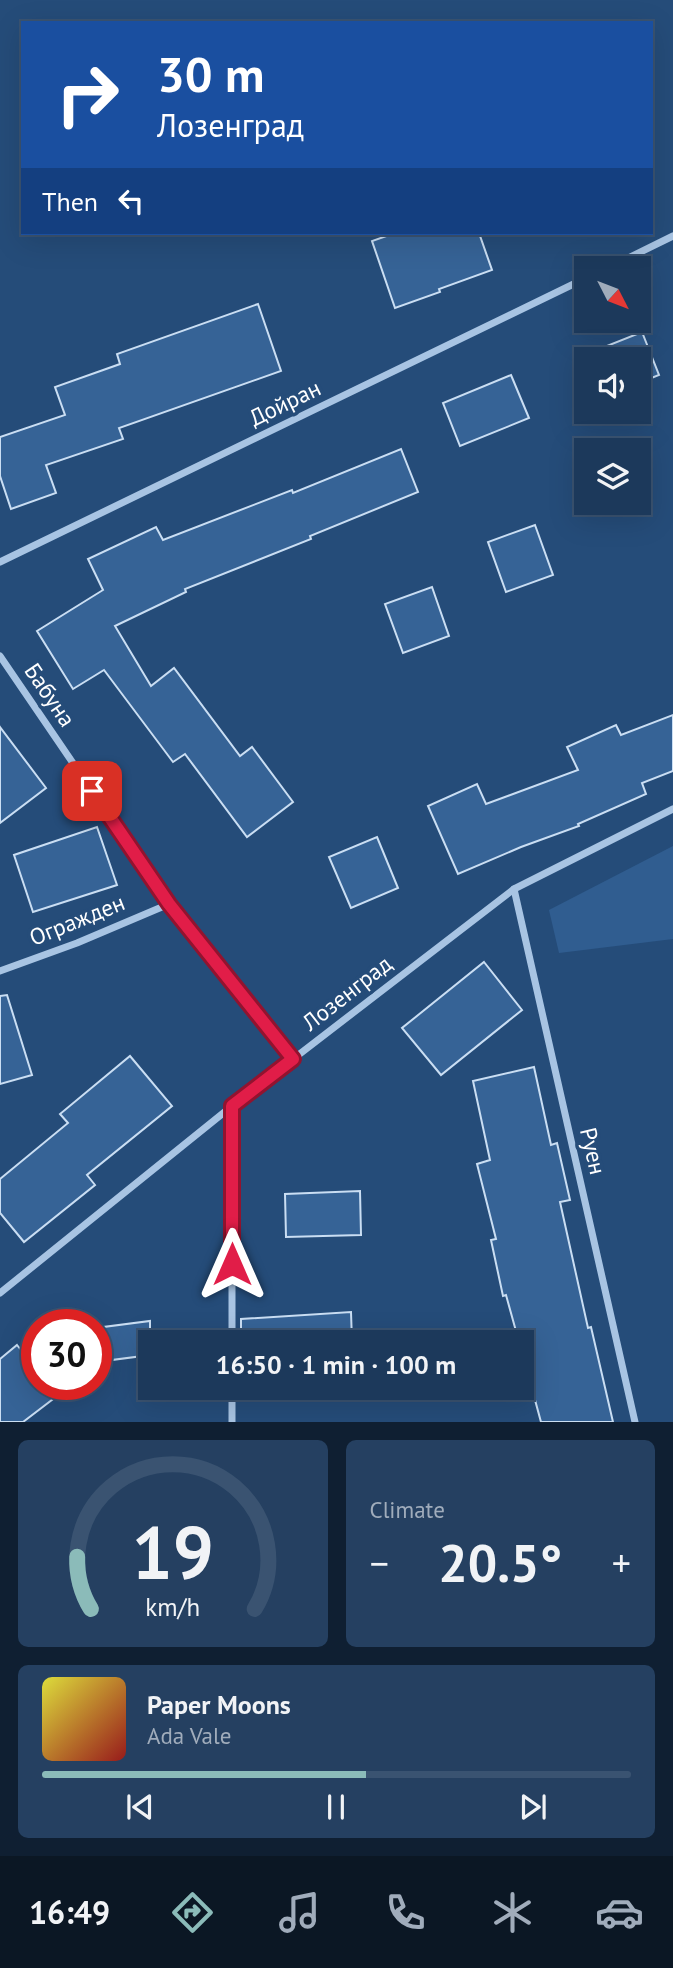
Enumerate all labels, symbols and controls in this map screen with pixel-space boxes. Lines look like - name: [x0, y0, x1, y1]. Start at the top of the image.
- text: 30 m: [157, 42, 264, 106]
- icon: right: [42, 49, 133, 140]
- text: Лозенград: [157, 104, 304, 146]
- icon: left: [112, 182, 150, 220]
- text: Then: [42, 185, 98, 218]
- north arrow: [574, 256, 651, 332]
- map controls: [574, 256, 651, 515]
- button: sound: [574, 347, 651, 424]
- street label: Дойран: [244, 373, 325, 432]
- button: layers: [574, 438, 651, 515]
- street label: Бабуна: [19, 657, 82, 732]
- pin: [62, 761, 122, 821]
- icon: arrive: [73, 772, 111, 810]
- street label: Огражден: [25, 887, 129, 952]
- street label: Лозенград: [295, 949, 397, 1037]
- street label: Руен: [574, 1124, 613, 1177]
- position arrow: [195, 1227, 269, 1301]
- speed limit sign: 30: [21, 1309, 112, 1400]
- text: 16:50 · 1 min · 100 m: [216, 1348, 456, 1381]
- text: Climate: [370, 1495, 445, 1524]
- text: 19: [131, 1506, 214, 1600]
- text: 20.5°: [438, 1529, 562, 1596]
- text: −: [370, 1538, 389, 1587]
- text: +: [612, 1538, 631, 1587]
- text: km/h: [145, 1591, 200, 1623]
- text: Paper Moons: [147, 1688, 291, 1721]
- text: Ada Vale: [147, 1721, 231, 1750]
- icon: previous: [121, 1788, 159, 1826]
- icon: pause: [317, 1788, 355, 1826]
- icon: next: [514, 1788, 552, 1826]
- icon: directions: [168, 1888, 217, 1937]
- icon: music: [275, 1888, 324, 1937]
- icon: phone: [381, 1888, 430, 1937]
- icon: climate: [488, 1888, 537, 1937]
- icon: car: [595, 1888, 644, 1937]
- text: 16:49: [29, 1891, 110, 1933]

